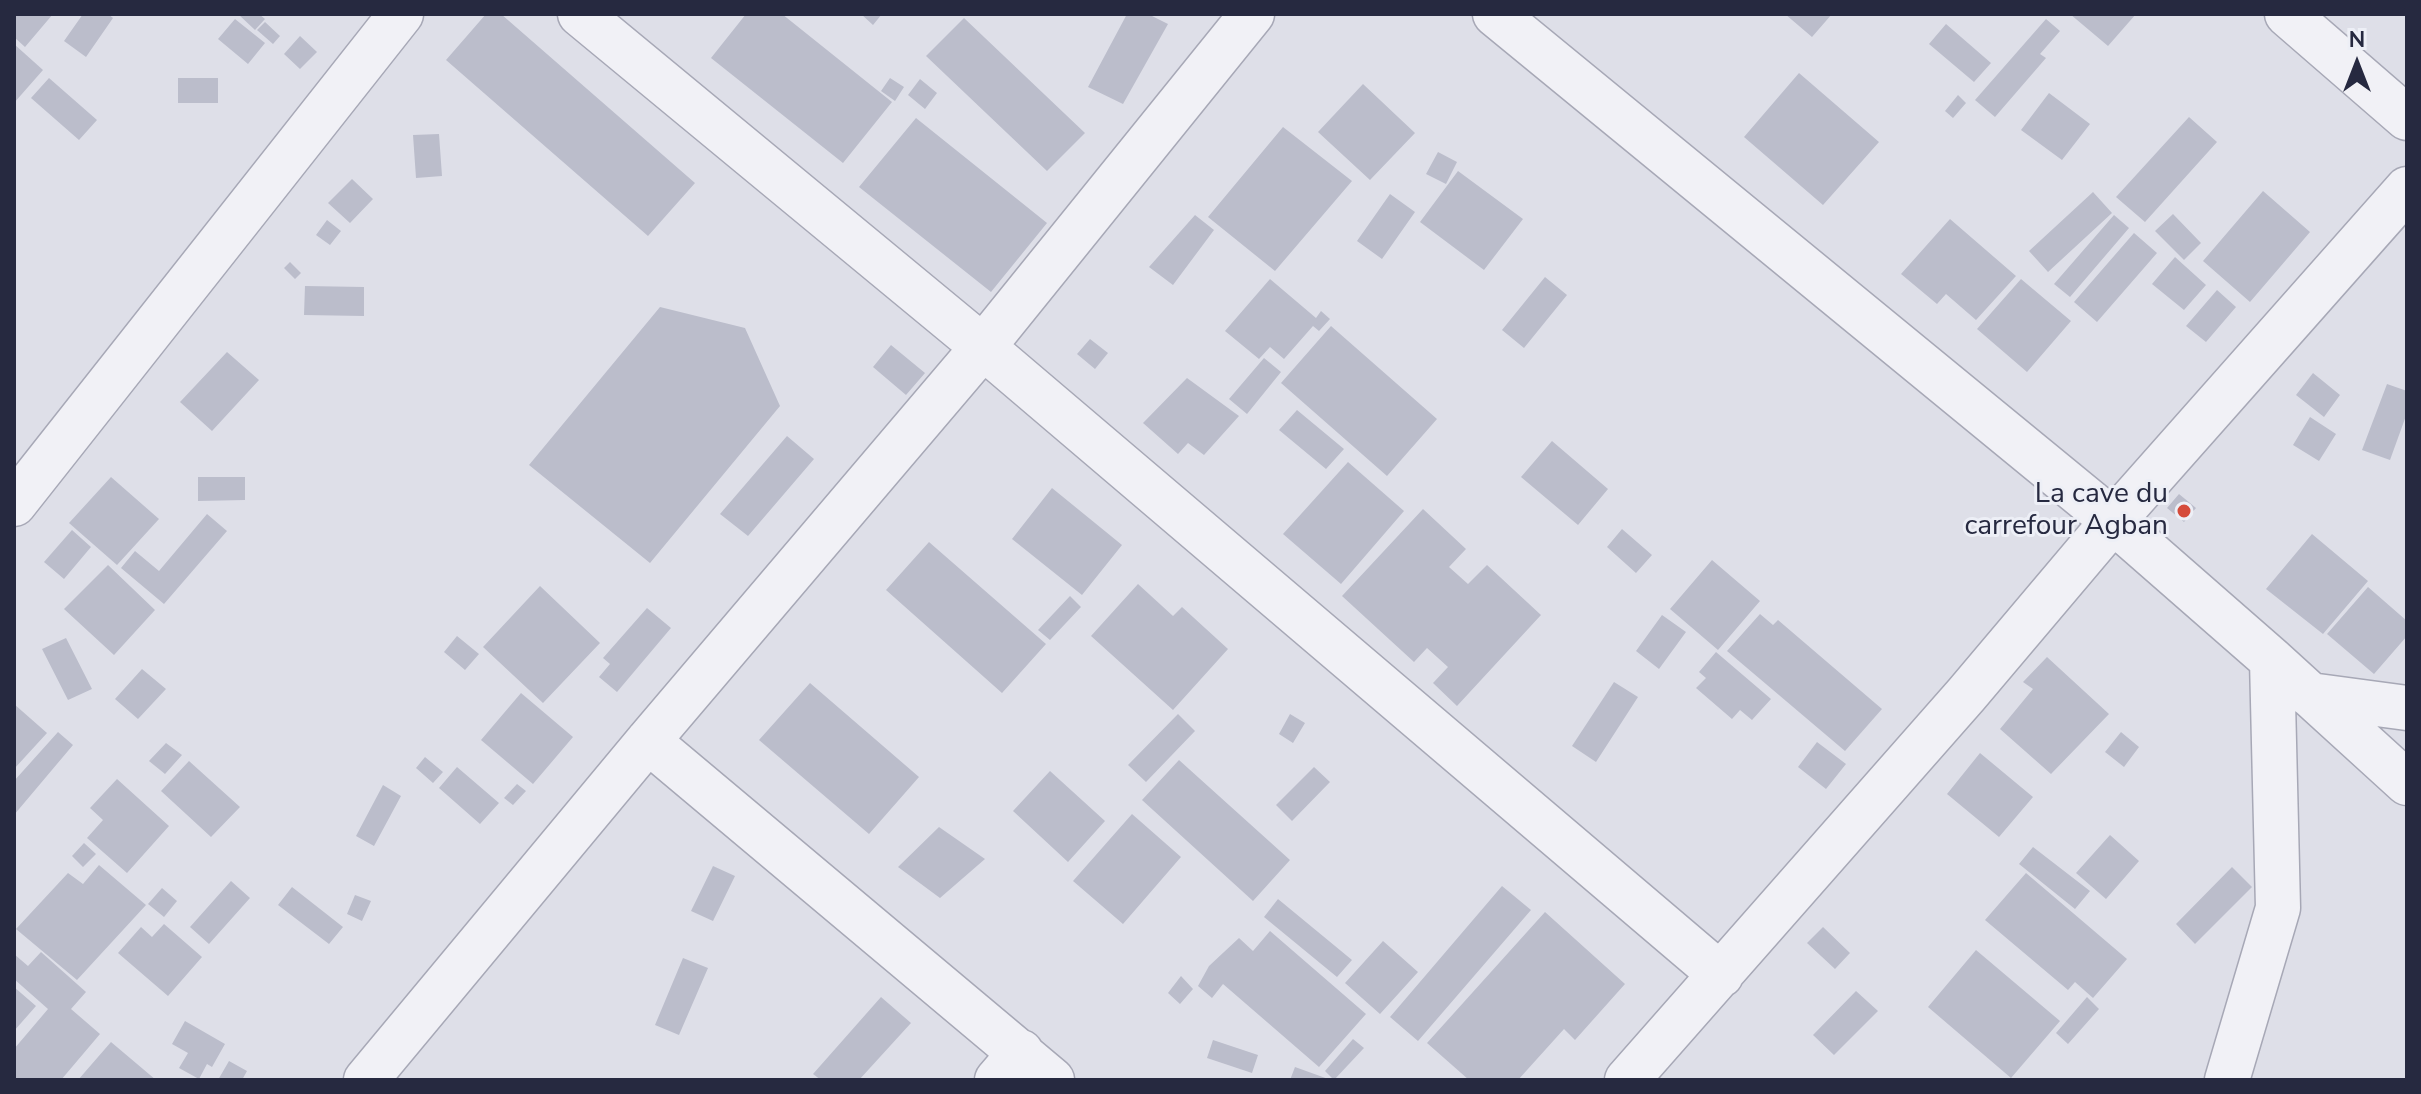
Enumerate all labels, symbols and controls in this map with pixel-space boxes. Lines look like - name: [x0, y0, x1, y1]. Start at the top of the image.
- north arrow: [2317, 24, 2397, 104]
- text: N: [2349, 25, 2365, 55]
- place label: La cave du carrefour Agban: [1964, 478, 2168, 544]
- marker: La cave du carrefour Agban: [2175, 502, 2193, 520]

